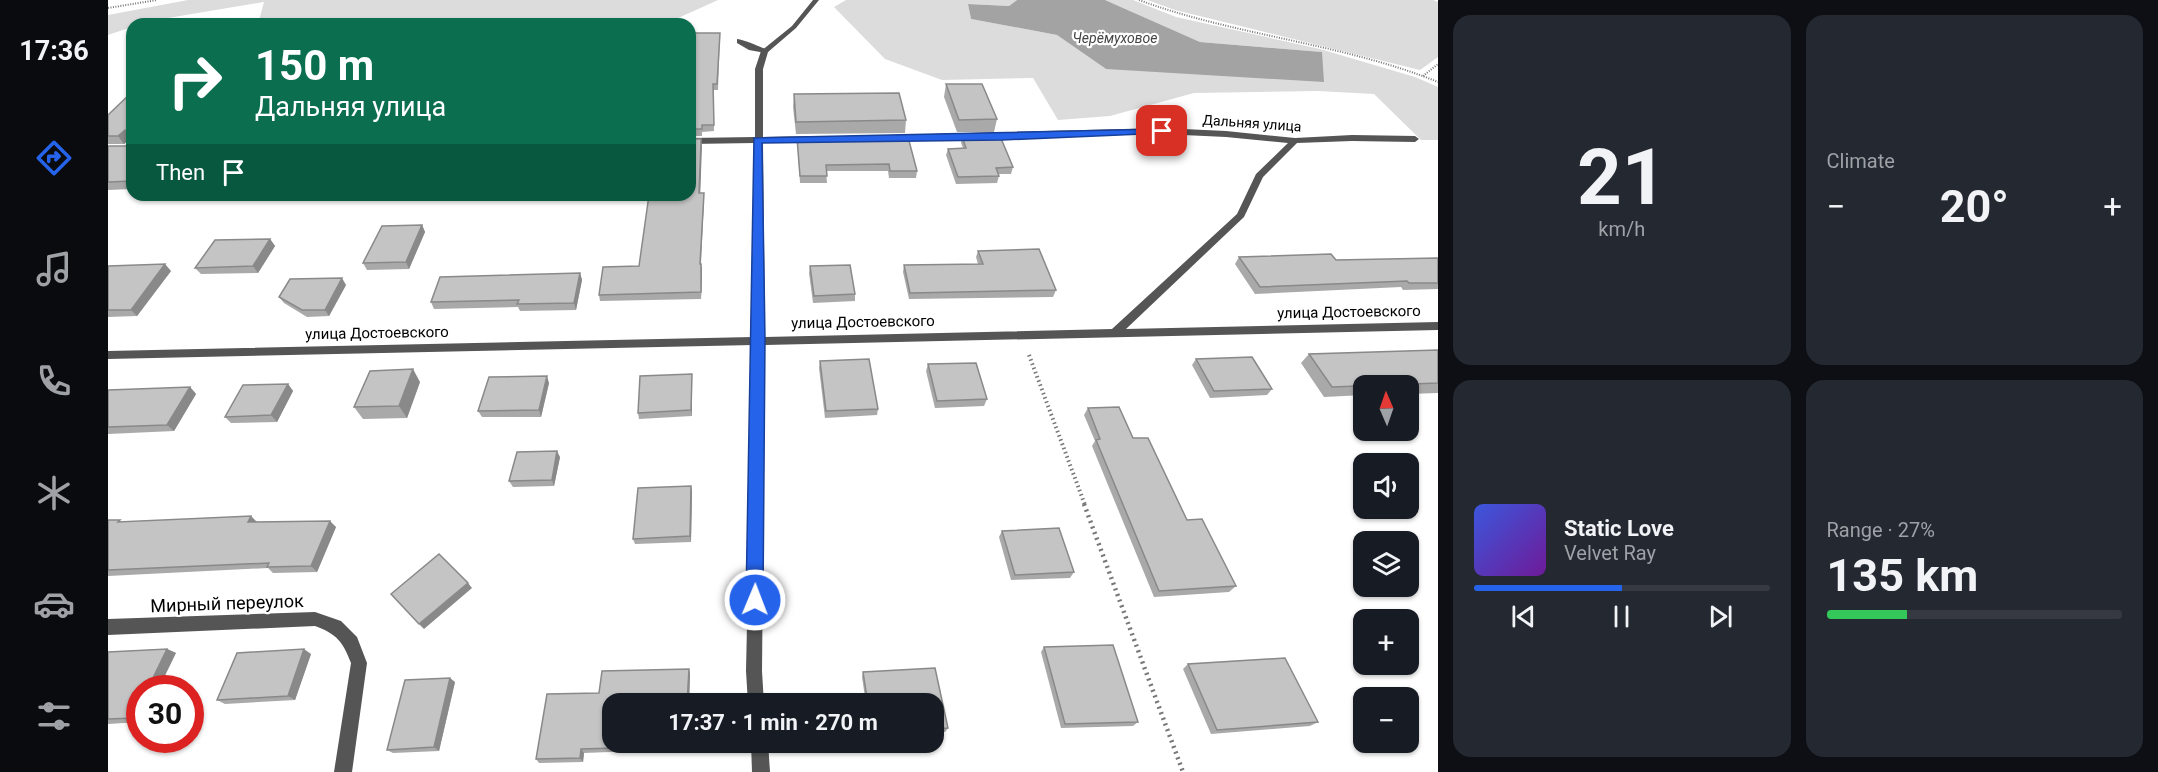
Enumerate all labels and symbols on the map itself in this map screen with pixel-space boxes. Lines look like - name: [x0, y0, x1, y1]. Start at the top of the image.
- water label: Черёмуховое: [1073, 30, 1157, 46]
- pin: [1136, 105, 1187, 156]
- street label: Дальняя улица: [1202, 112, 1302, 134]
- street label: улица Достоевского: [1277, 302, 1421, 322]
- street label: улица Достоевского: [791, 312, 935, 332]
- street label: улица Достоевского: [305, 323, 449, 343]
- north arrow: [1353, 375, 1419, 441]
- position arrow: [723, 568, 787, 632]
- street label: Мирный переулок: [150, 590, 304, 616]
- speed limit sign: 30: [126, 675, 204, 753]

